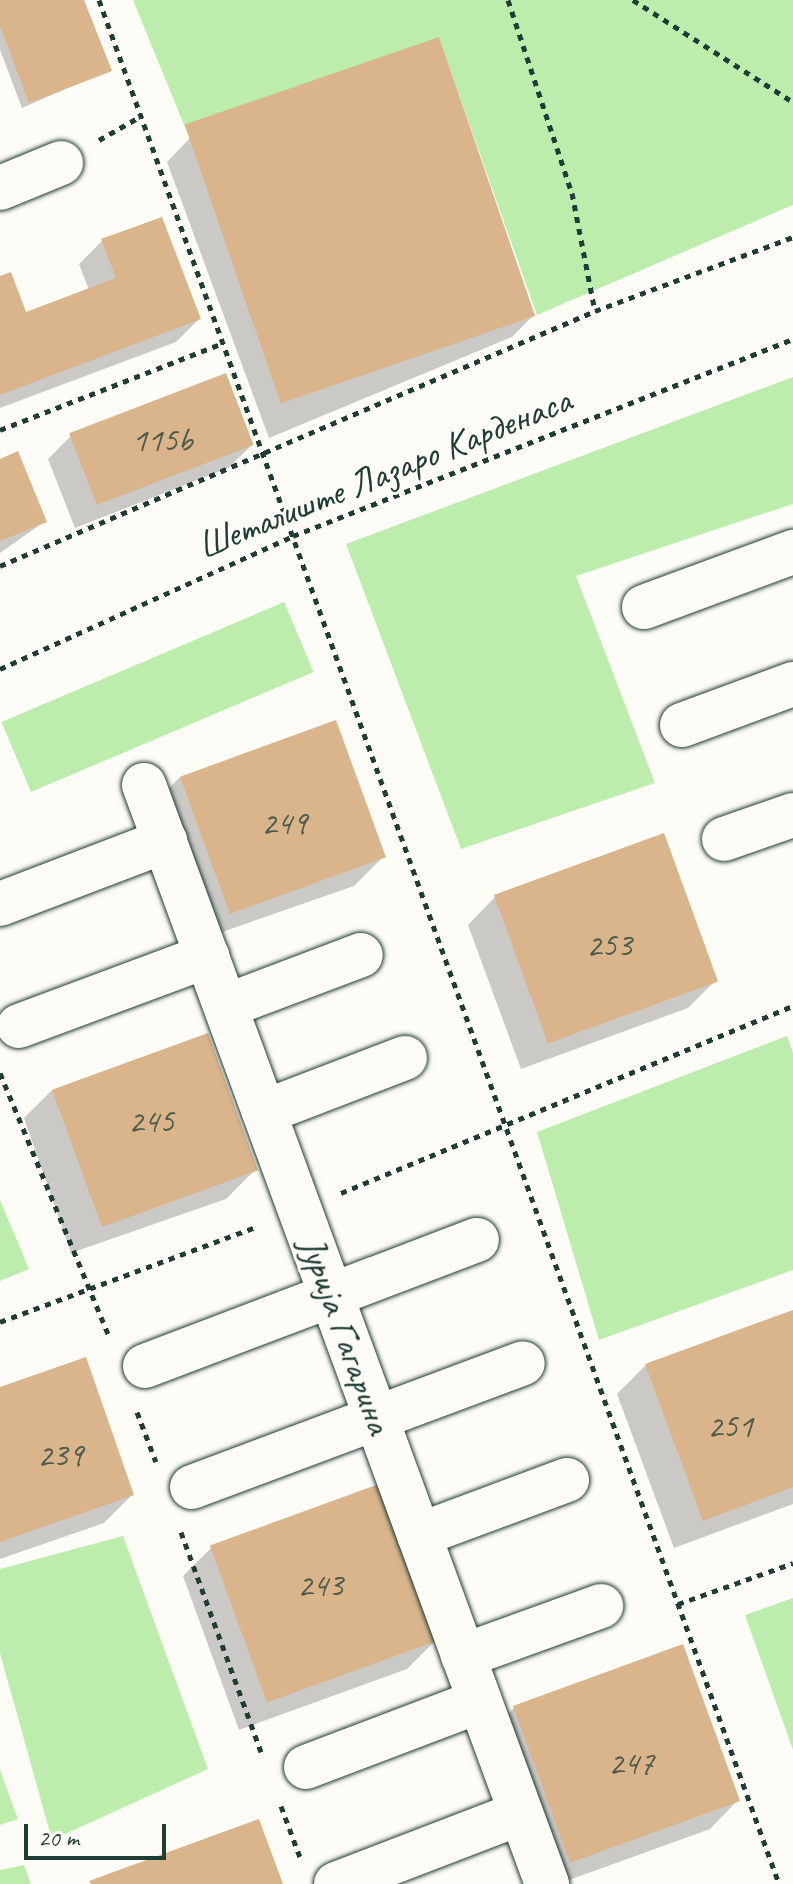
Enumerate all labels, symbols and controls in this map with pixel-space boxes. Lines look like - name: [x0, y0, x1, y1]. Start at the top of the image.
- street label: Шеталиште Лазаро Карденаса: [190, 377, 578, 569]
- house number: 115b: [132, 420, 192, 460]
- house number: 249: [261, 803, 307, 843]
- house number: 253: [586, 925, 632, 965]
- house number: 245: [128, 1101, 174, 1141]
- street label: Јурија Гагарина: [290, 1233, 402, 1437]
- house number: 251: [707, 1406, 753, 1446]
- house number: 239: [37, 1435, 83, 1475]
- house number: 243: [297, 1565, 343, 1605]
- house number: 247: [608, 1743, 654, 1783]
- scale bar: [28, 1808, 170, 1858]
- text: 20 m: [38, 1823, 79, 1853]

